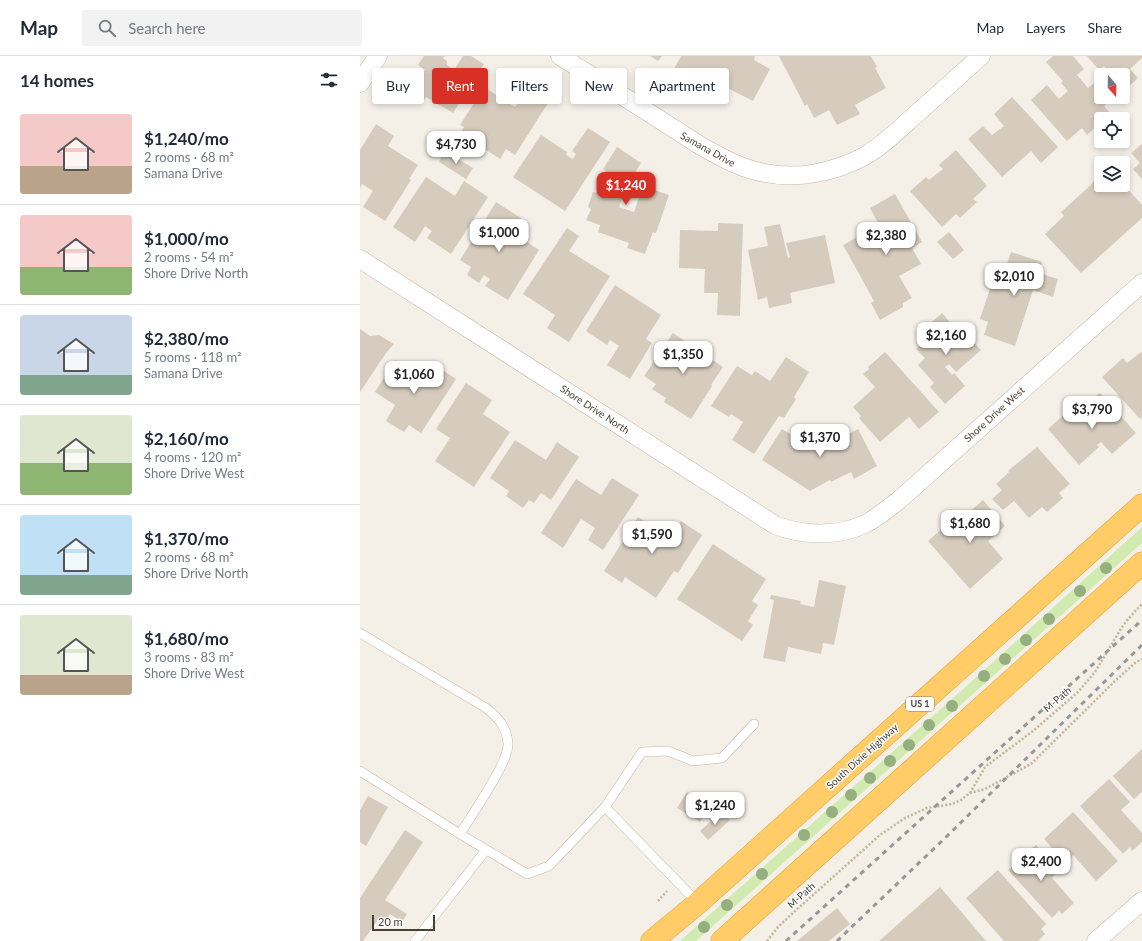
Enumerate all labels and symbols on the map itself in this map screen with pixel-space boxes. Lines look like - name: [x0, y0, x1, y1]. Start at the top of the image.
- north arrow: [1094, 68, 1130, 104]
- street label: Samana Drive: [679, 129, 737, 169]
- pin: $4,730: [423, 131, 489, 165]
- pin: $1,240: [593, 172, 659, 206]
- pin: $1,000: [466, 219, 532, 253]
- pin: $2,380: [853, 222, 919, 256]
- pin: $2,010: [981, 263, 1047, 297]
- pin: $2,160: [913, 322, 979, 356]
- pin: $1,350: [650, 341, 716, 375]
- pin: $1,060: [381, 361, 447, 395]
- street label: Shore Drive North: [558, 382, 632, 436]
- street label: Shore Drive West: [961, 383, 1027, 444]
- pin: $3,790: [1059, 396, 1125, 430]
- pin: $1,370: [787, 424, 853, 458]
- pin: $1,680: [937, 510, 1003, 544]
- pin: $1,590: [619, 521, 685, 555]
- street label: M-Path: [1041, 684, 1073, 714]
- road number: US 1: [906, 697, 934, 711]
- street label: South Dixie Highway: [824, 720, 901, 791]
- pin: $1,240: [682, 792, 748, 826]
- pin: $2,400: [1008, 848, 1074, 882]
- street label: M-Path: [785, 880, 817, 910]
- scale bar: [372, 913, 435, 932]

